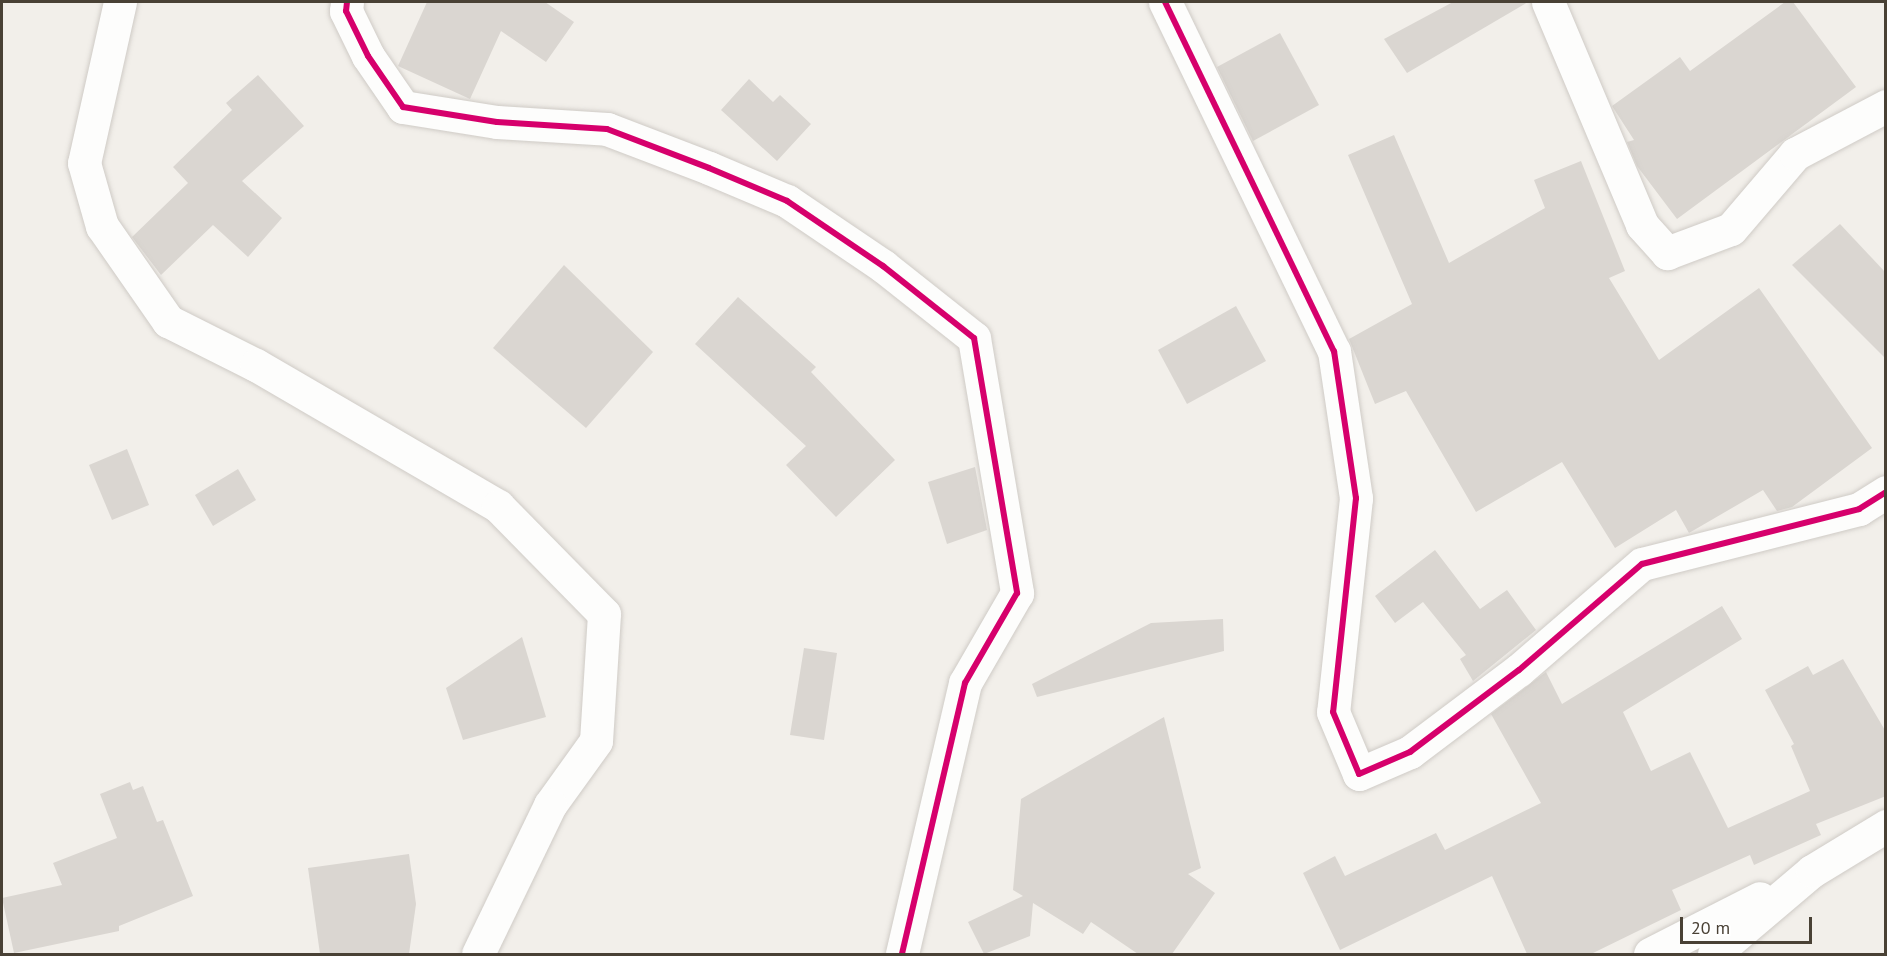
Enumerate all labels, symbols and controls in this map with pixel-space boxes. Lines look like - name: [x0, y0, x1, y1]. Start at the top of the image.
- scale bar: [1683, 905, 1815, 943]
- text: 20 m: [1691, 916, 1730, 939]

